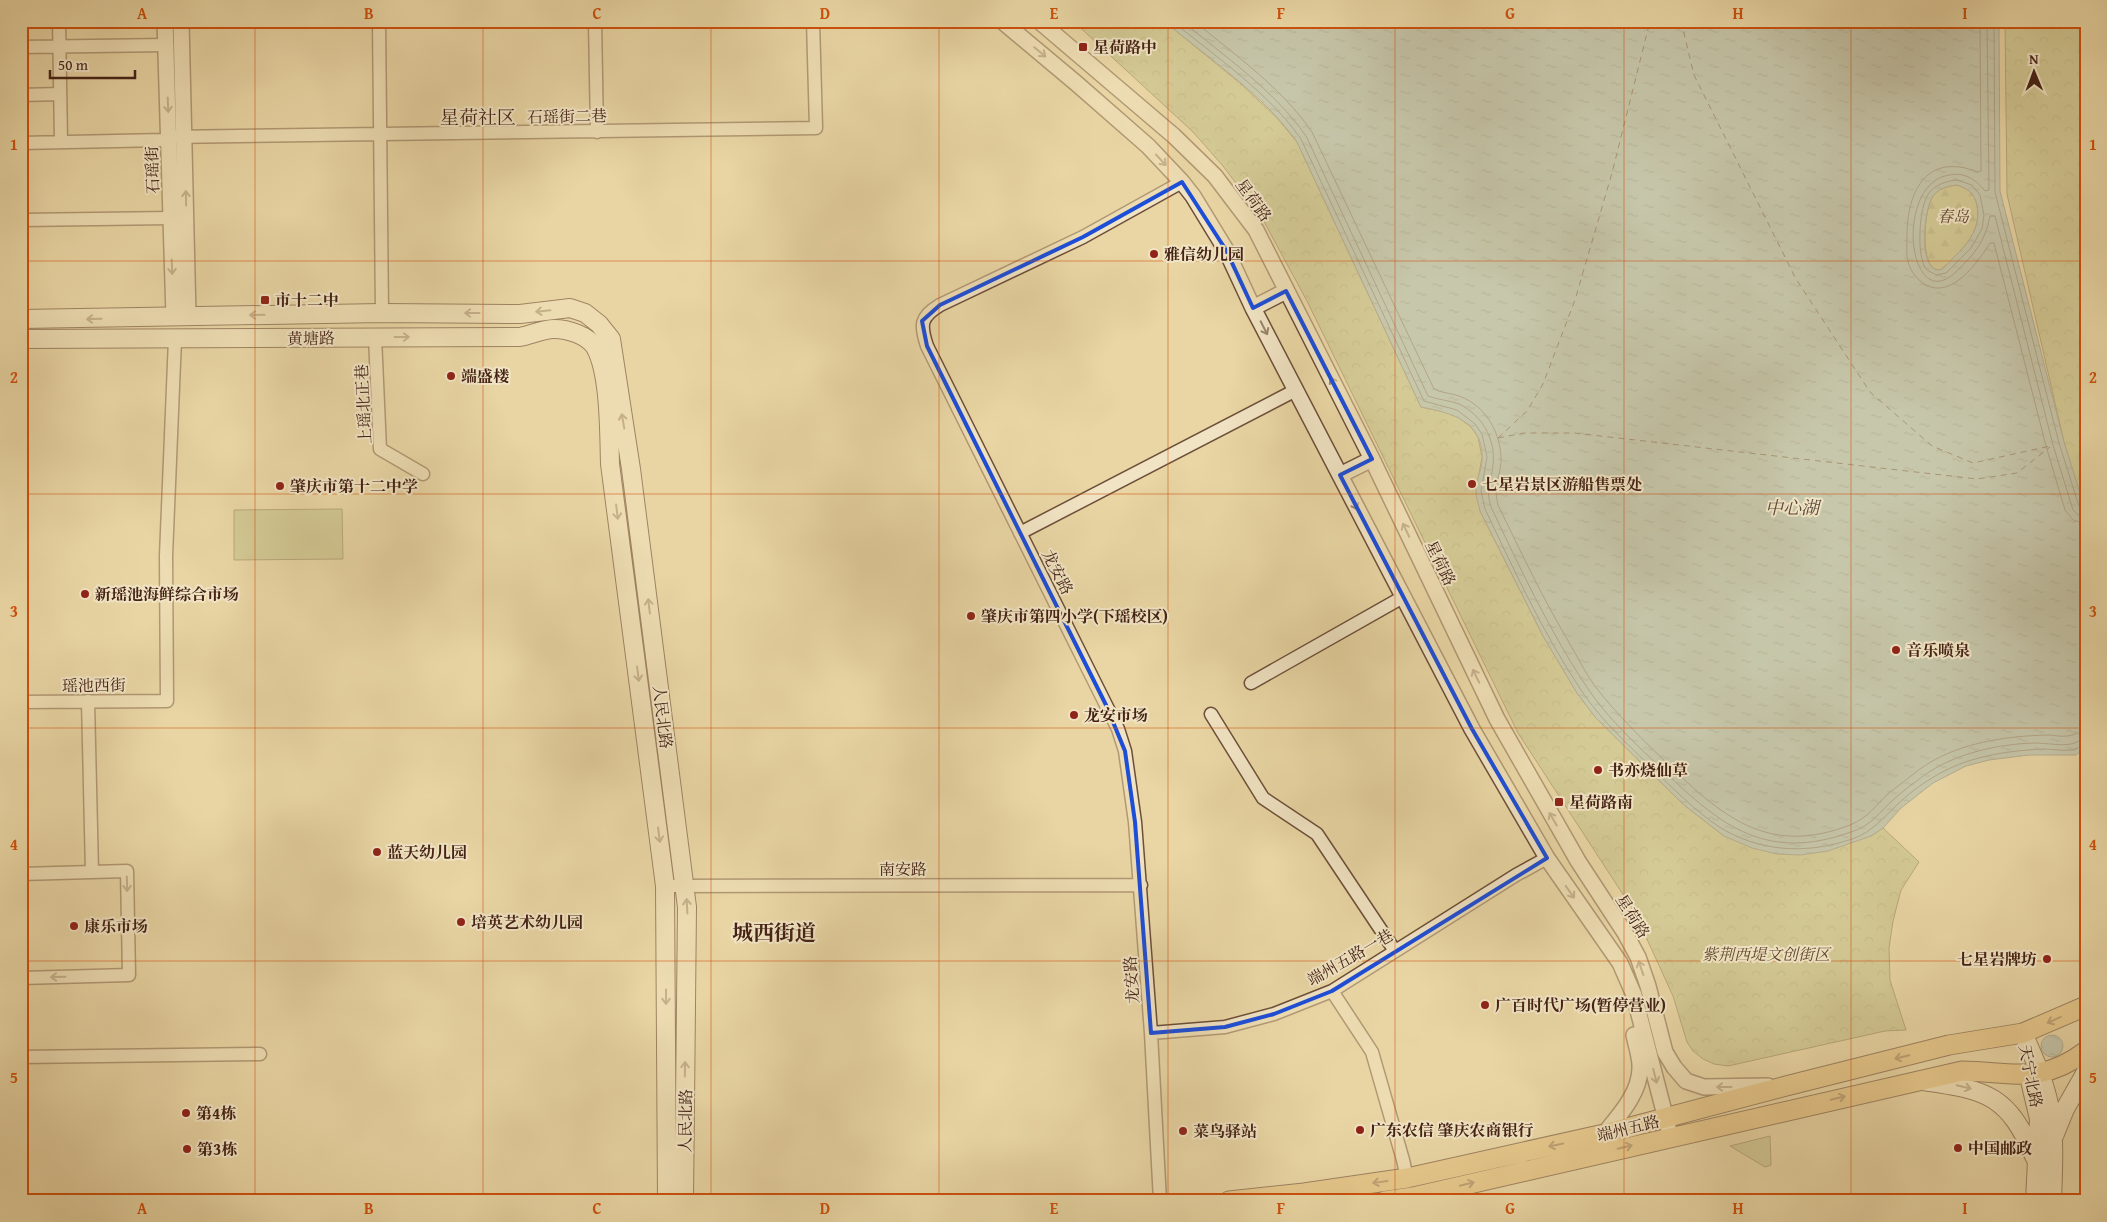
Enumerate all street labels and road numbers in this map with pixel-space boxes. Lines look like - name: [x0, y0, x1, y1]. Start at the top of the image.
- street label: 石瑶街二巷: [527, 103, 607, 129]
- street label: 石瑶街: [139, 146, 165, 194]
- street label: 星荷路: [1230, 174, 1278, 226]
- street label: 黄塘路: [287, 326, 335, 350]
- street label: 上瑶北正巷: [349, 363, 377, 445]
- street label: 星荷路: [1420, 536, 1462, 590]
- street label: 龙安路: [1036, 545, 1080, 599]
- street label: 瑶池西街: [62, 672, 126, 698]
- street label: 人民北路: [647, 684, 679, 750]
- street label: 南安路: [879, 857, 927, 881]
- street label: 星荷路: [1610, 889, 1656, 943]
- street label: 端州五路一巷: [1302, 923, 1398, 991]
- street label: 龙安路: [1117, 955, 1145, 1005]
- street label: 天宁北路: [2013, 1042, 2049, 1110]
- street label: 人民北路: [672, 1089, 698, 1153]
- street label: 端州五路: [1594, 1109, 1662, 1147]

